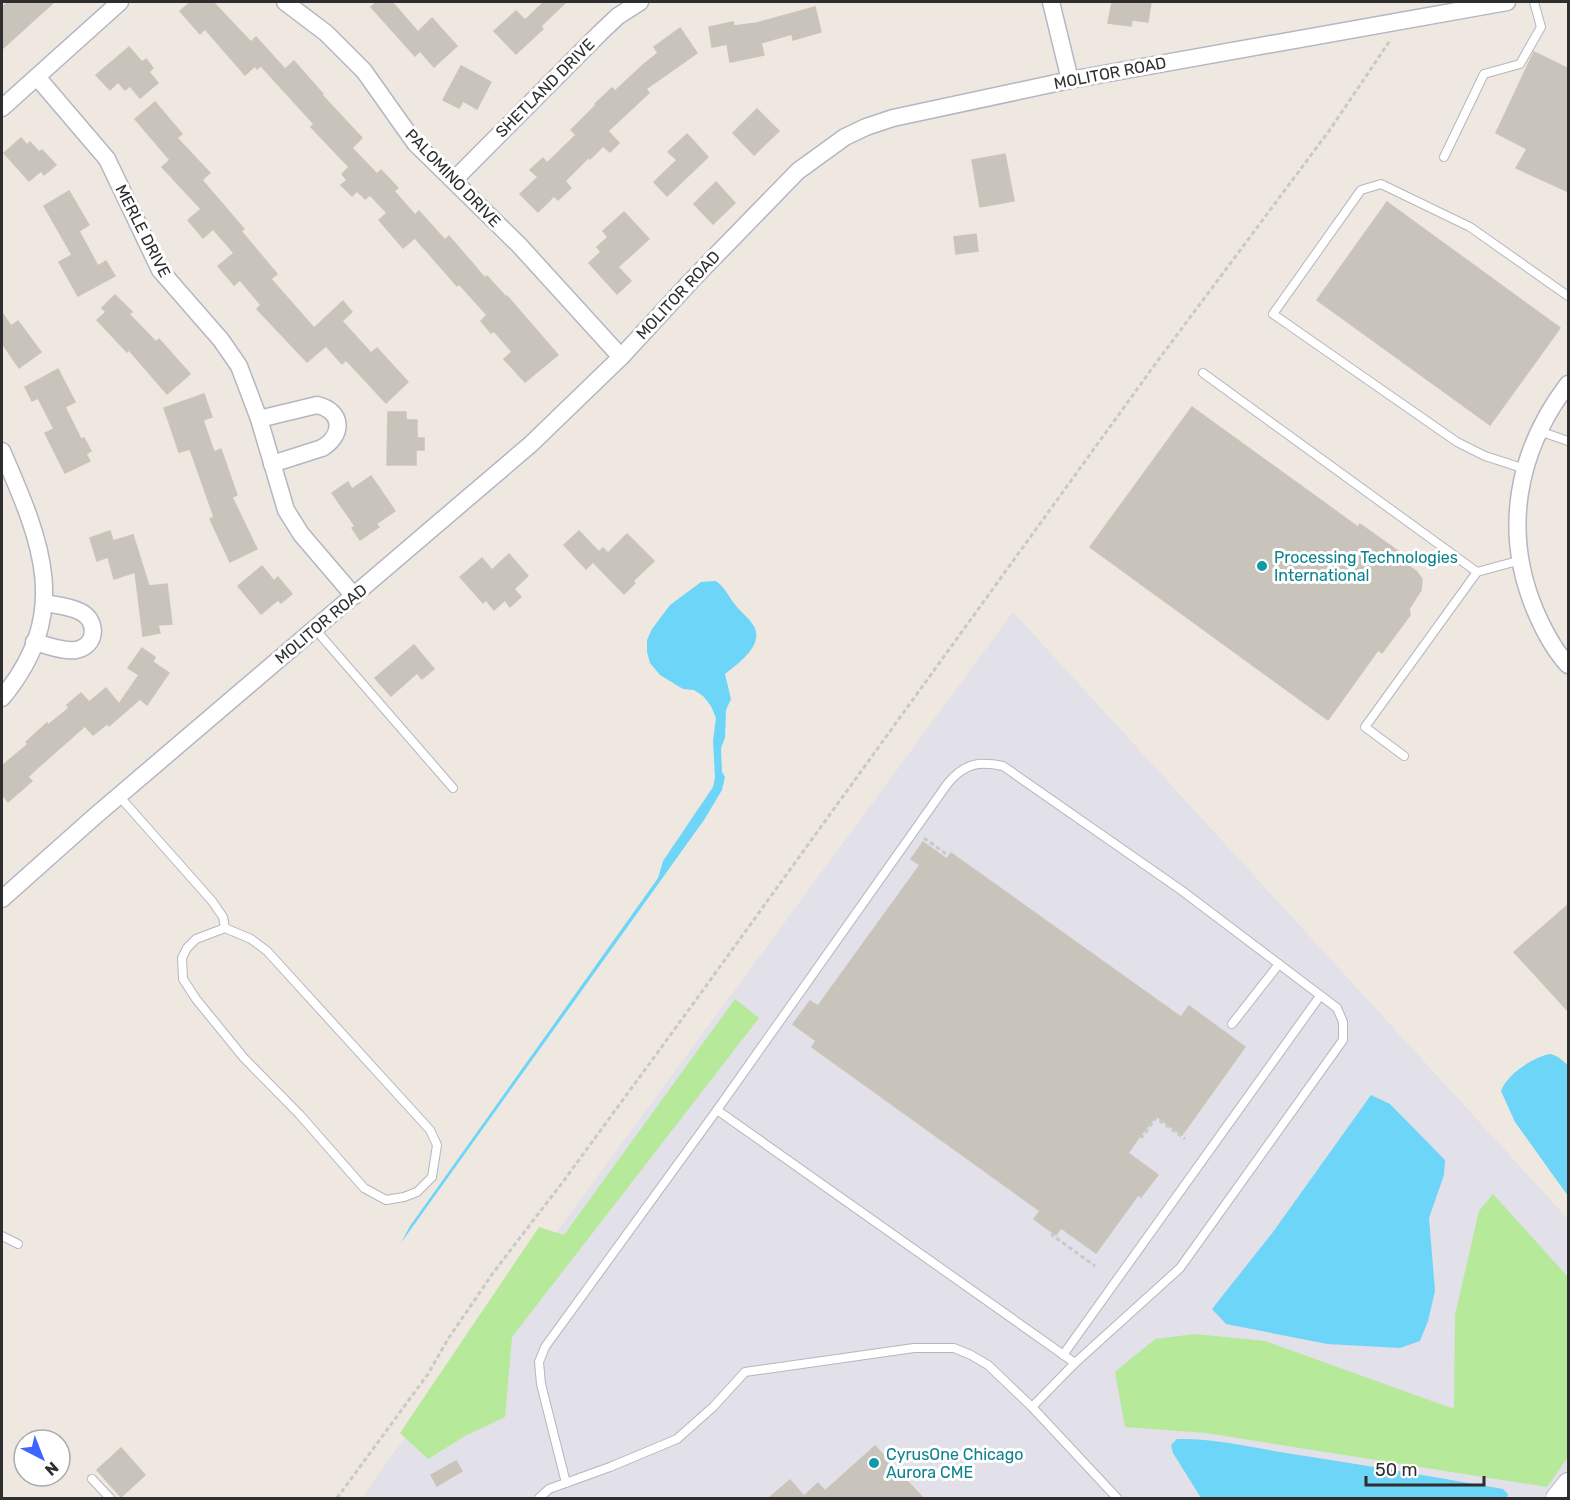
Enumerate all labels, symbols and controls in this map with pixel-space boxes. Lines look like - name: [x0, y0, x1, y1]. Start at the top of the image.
- street label: SHETLAND DRIVE: [492, 35, 598, 141]
- street label: MOLITOR ROAD: [1052, 53, 1168, 93]
- street label: PALOMINO DRIVE: [401, 125, 505, 231]
- street label: MERLE DRIVE: [111, 181, 175, 281]
- street label: MOLITOR ROAD: [632, 247, 724, 343]
- place label: Processing Technologies International: [1274, 548, 1458, 585]
- marker: Processing Technologies International: [1255, 559, 1269, 573]
- street label: MOLITOR ROAD: [271, 580, 371, 668]
- north arrow: [12, 1428, 72, 1488]
- place label: CyrusOne Chicago Aurora CME: [886, 1445, 1023, 1482]
- scale bar: [1366, 1449, 1484, 1487]
- marker: CyrusOne Chicago Aurora CME: [867, 1456, 881, 1470]
- text: N: [41, 1458, 62, 1480]
- text: 50 m: [1375, 1459, 1418, 1481]

